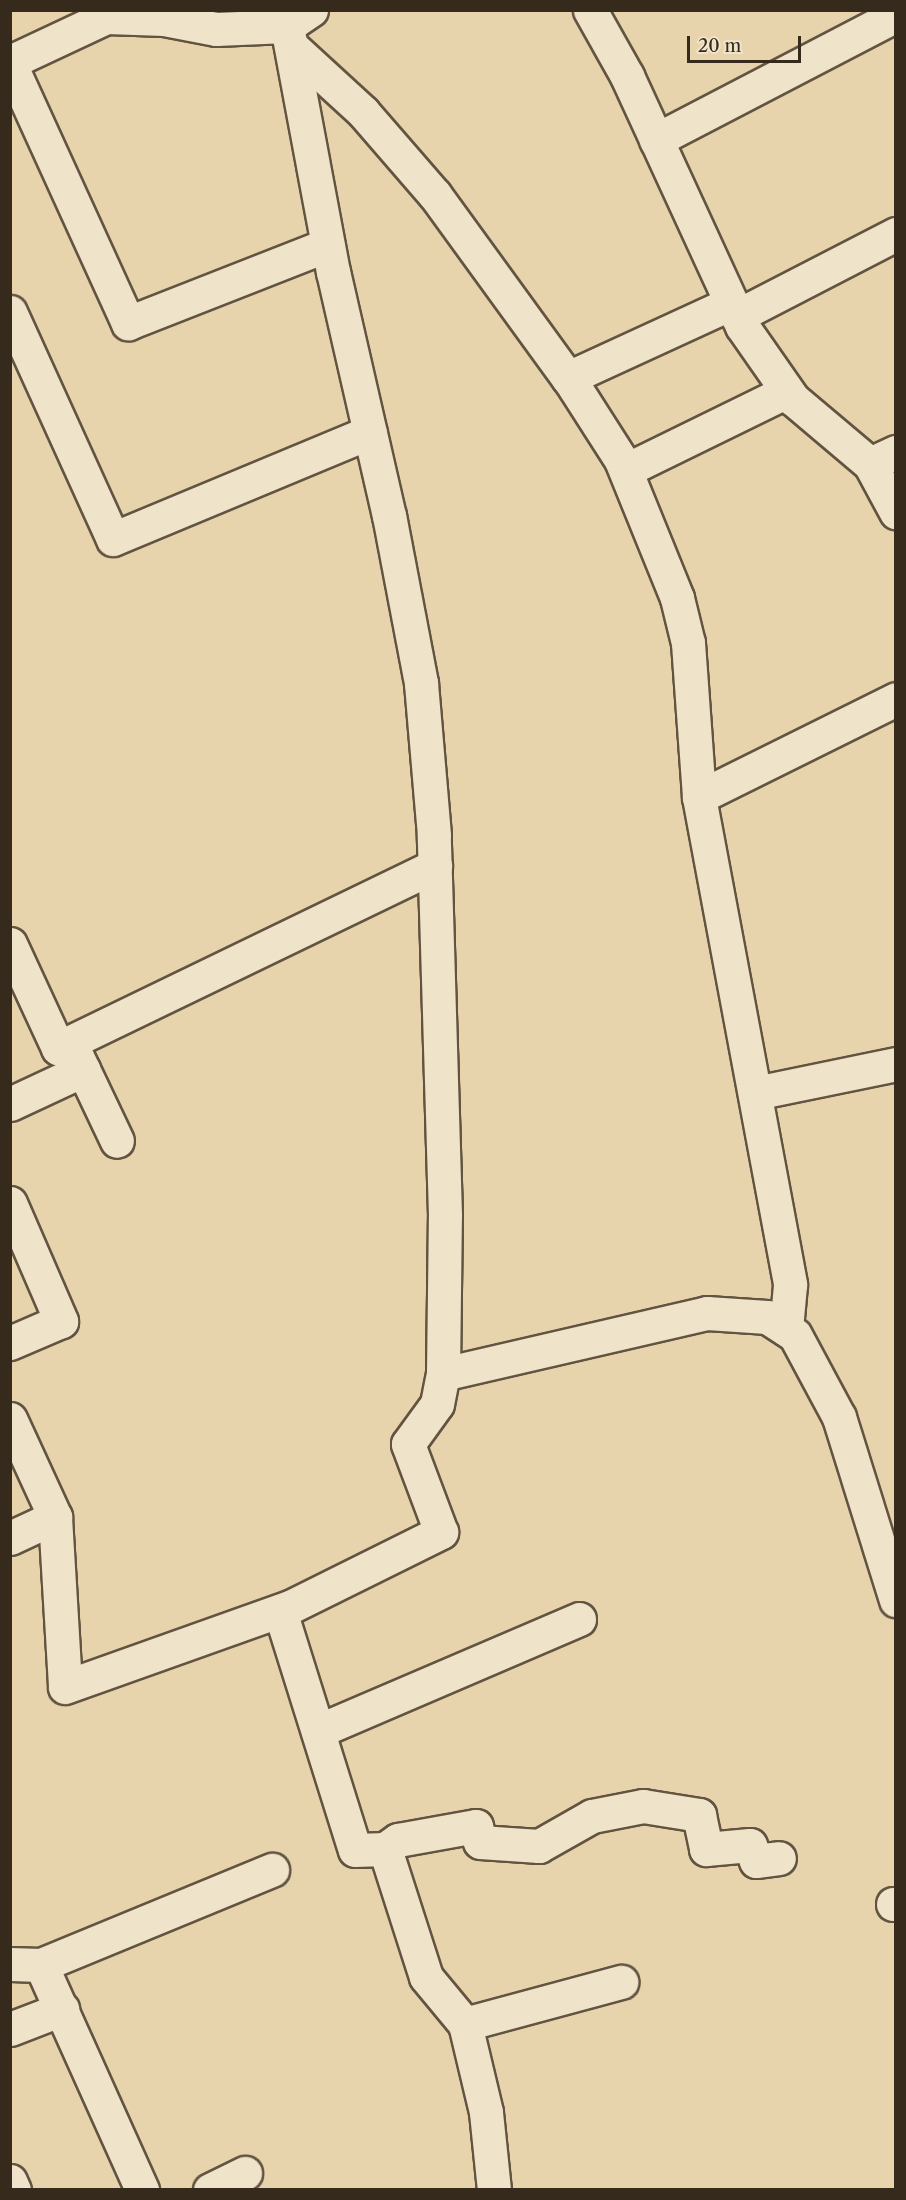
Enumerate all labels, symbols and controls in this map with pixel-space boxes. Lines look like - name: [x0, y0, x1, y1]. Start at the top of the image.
- scale bar: [690, 24, 804, 62]
- text: 20 m: [698, 35, 741, 57]

